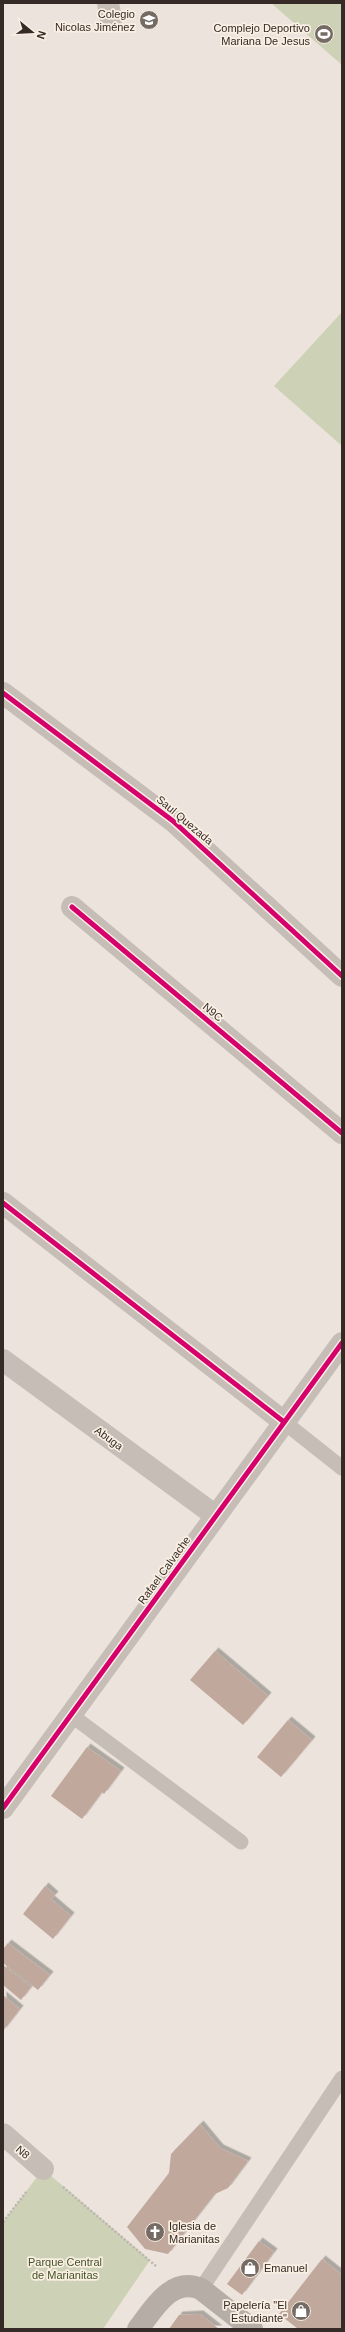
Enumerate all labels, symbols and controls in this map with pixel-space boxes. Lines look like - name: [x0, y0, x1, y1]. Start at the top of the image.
- place label: Colegio Nicolas Jiménez: [55, 8, 135, 33]
- school or university icon: Colegio Nicolas Jiménez: [138, 9, 160, 31]
- north arrow: [12, 12, 52, 52]
- place label: Complejo Deportivo Mariana De Jesus: [213, 22, 310, 47]
- sports icon: Complejo Deportivo Mariana De Jesus: [313, 23, 335, 45]
- text: N: [35, 29, 48, 41]
- street label: Saul Quezada: [154, 793, 216, 848]
- street label: N9C: [201, 1000, 225, 1024]
- street label: Abuga: [93, 1424, 126, 1453]
- street label: Rafael Calvache: [135, 1534, 193, 1606]
- street label: N8: [14, 2143, 32, 2161]
- place label: Iglesia de Marianitas: [169, 2220, 220, 2245]
- church icon: Iglesia de Marianitas: [144, 2221, 166, 2243]
- park label: Parque Central de Marianitas: [28, 2256, 102, 2281]
- shop icon: Emanuel: [239, 2257, 261, 2279]
- place label: Emanuel: [264, 2262, 307, 2274]
- place label: Papelería "El Estudiante": [223, 2299, 287, 2324]
- shop icon: Papelería "El Estudiante": [290, 2300, 312, 2322]

